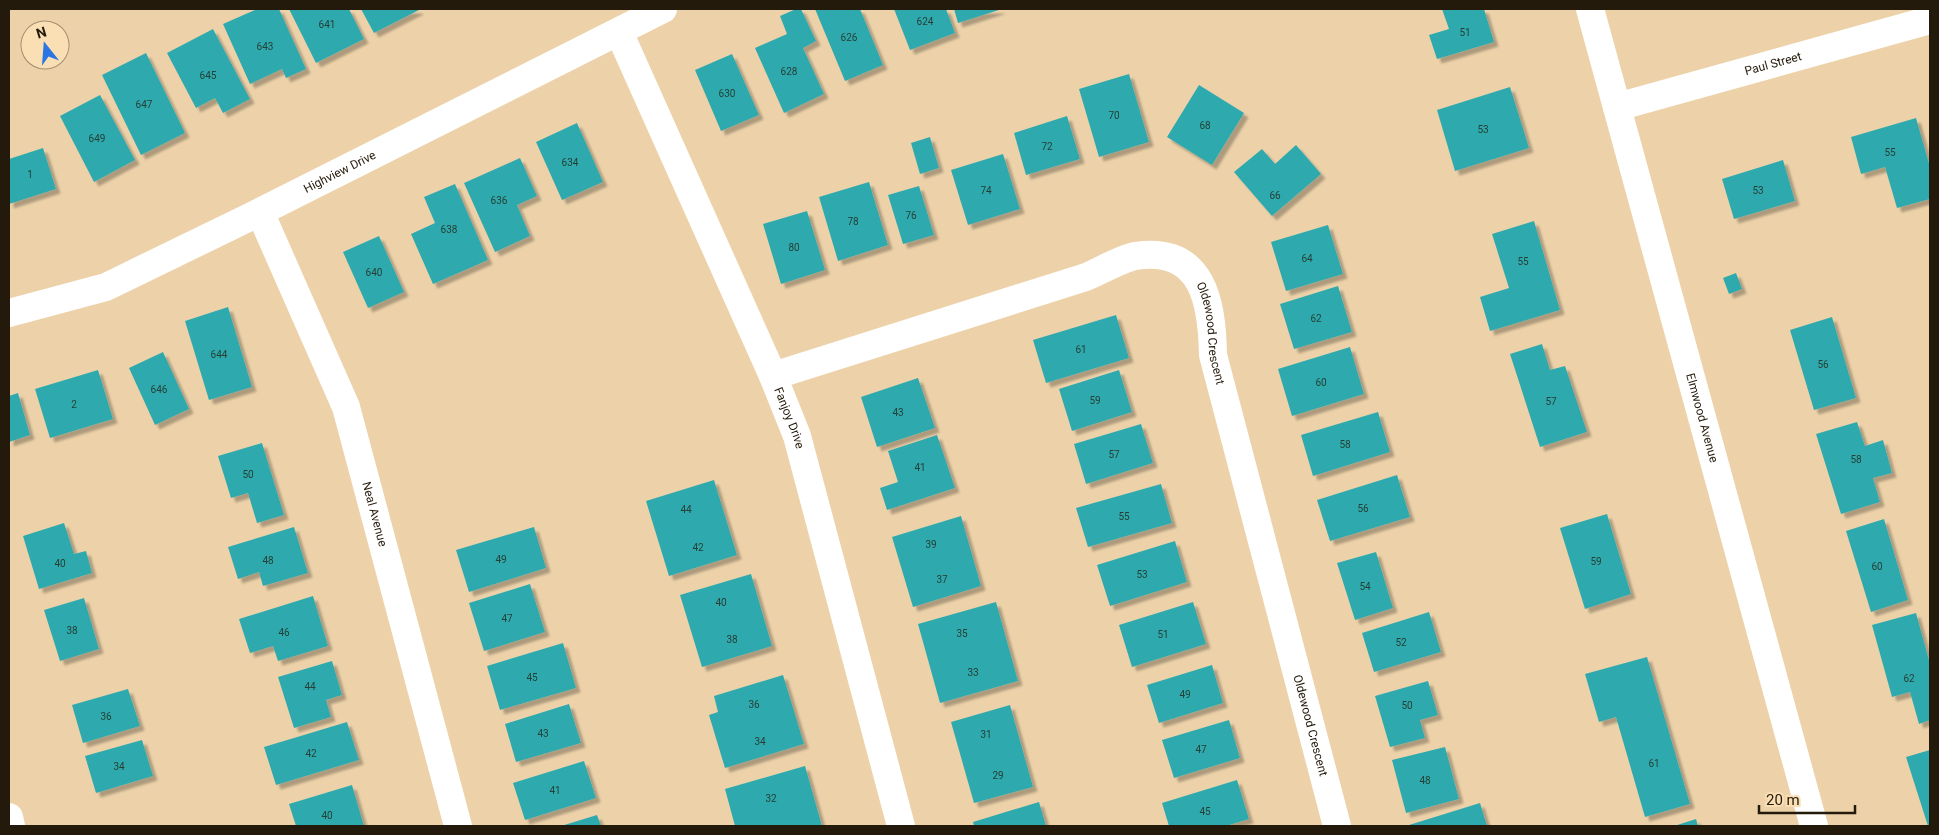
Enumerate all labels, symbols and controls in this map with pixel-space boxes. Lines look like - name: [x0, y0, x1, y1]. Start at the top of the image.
- house number: 624: [917, 16, 934, 27]
- house number: 641: [319, 19, 335, 30]
- north arrow: [20, 20, 70, 70]
- text: N: [34, 23, 48, 42]
- house number: 51: [1459, 27, 1471, 38]
- house number: 626: [841, 32, 858, 43]
- house number: 643: [257, 41, 273, 52]
- street label: Paul Street: [1743, 49, 1803, 78]
- house number: 628: [781, 66, 798, 77]
- house number: 645: [200, 70, 217, 81]
- house number: 630: [719, 88, 736, 99]
- house number: 647: [136, 99, 153, 110]
- house number: 70: [1108, 110, 1120, 121]
- house number: 68: [1199, 120, 1211, 131]
- house number: 53: [1477, 124, 1489, 135]
- house number: 649: [89, 133, 105, 144]
- house number: 72: [1041, 141, 1053, 152]
- house number: 55: [1884, 147, 1896, 158]
- street label: Highview Drive: [301, 148, 378, 196]
- house number: 634: [562, 157, 579, 168]
- house number: 1: [27, 169, 33, 180]
- house number: 74: [980, 185, 992, 196]
- house number: 53: [1752, 185, 1764, 196]
- house number: 66: [1269, 190, 1281, 201]
- house number: 636: [491, 195, 508, 206]
- house number: 76: [905, 210, 917, 221]
- house number: 78: [847, 216, 859, 227]
- house number: 638: [441, 224, 458, 235]
- house number: 80: [788, 242, 800, 253]
- house number: 64: [1301, 253, 1313, 264]
- house number: 55: [1517, 256, 1529, 267]
- house number: 640: [366, 267, 383, 278]
- street label: Oldewood Crescent: [1193, 279, 1227, 386]
- house number: 62: [1310, 313, 1322, 324]
- house number: 61: [1075, 344, 1087, 355]
- house number: 644: [211, 349, 228, 360]
- house number: 56: [1817, 359, 1829, 370]
- street label: Elmwood Avenue: [1683, 372, 1721, 464]
- house number: 60: [1315, 377, 1327, 388]
- house number: 646: [151, 384, 168, 395]
- street label: Fanjoy Drive: [771, 385, 807, 450]
- house number: 59: [1089, 395, 1101, 406]
- house number: 57: [1545, 396, 1557, 407]
- house number: 2: [71, 399, 77, 410]
- house number: 43: [892, 407, 904, 418]
- house number: 58: [1339, 439, 1351, 450]
- house number: 57: [1108, 449, 1120, 460]
- house number: 58: [1850, 454, 1862, 465]
- house number: 41: [914, 462, 926, 473]
- house number: 50: [242, 469, 254, 480]
- street label: Neal Avenue: [359, 480, 390, 548]
- house number: 56: [1357, 503, 1369, 514]
- house number: 44: [680, 504, 692, 515]
- house number: 55: [1118, 511, 1130, 522]
- house number: 39: [925, 539, 937, 550]
- house number: 42: [692, 542, 704, 553]
- house number: 49: [495, 554, 507, 565]
- house number: 48: [262, 555, 274, 566]
- house number: 59: [1590, 556, 1602, 567]
- house number: 40: [54, 558, 66, 569]
- house number: 60: [1871, 561, 1883, 572]
- house number: 53: [1136, 569, 1148, 580]
- house number: 37: [936, 574, 948, 585]
- house number: 54: [1359, 581, 1371, 592]
- house number: 40: [715, 597, 727, 608]
- house number: 47: [501, 613, 513, 624]
- house number: 38: [66, 625, 78, 636]
- house number: 46: [278, 627, 290, 638]
- house number: 35: [956, 628, 968, 639]
- house number: 51: [1157, 629, 1169, 640]
- house number: 38: [726, 634, 738, 645]
- house number: 52: [1395, 637, 1407, 648]
- house number: 33: [967, 667, 979, 678]
- house number: 45: [526, 672, 538, 683]
- street label: Oldewood Crescent: [1290, 673, 1331, 778]
- house number: 62: [1903, 673, 1915, 684]
- house number: 44: [304, 681, 316, 692]
- house number: 49: [1179, 689, 1191, 700]
- house number: 36: [748, 699, 760, 710]
- house number: 50: [1401, 700, 1413, 711]
- house number: 36: [100, 711, 112, 722]
- house number: 43: [537, 728, 549, 739]
- house number: 31: [980, 729, 992, 740]
- house number: 34: [754, 736, 766, 747]
- house number: 47: [1195, 744, 1207, 755]
- house number: 42: [305, 748, 317, 759]
- house number: 61: [1648, 758, 1660, 769]
- house number: 34: [113, 761, 125, 772]
- house number: 29: [992, 770, 1004, 781]
- house number: 48: [1419, 775, 1431, 786]
- scale bar: [1759, 782, 1855, 814]
- house number: 41: [549, 785, 561, 796]
- text: 20 m: [1766, 791, 1800, 809]
- house number: 32: [765, 793, 777, 804]
- house number: 45: [1199, 806, 1211, 817]
- house number: 40: [321, 810, 333, 821]

